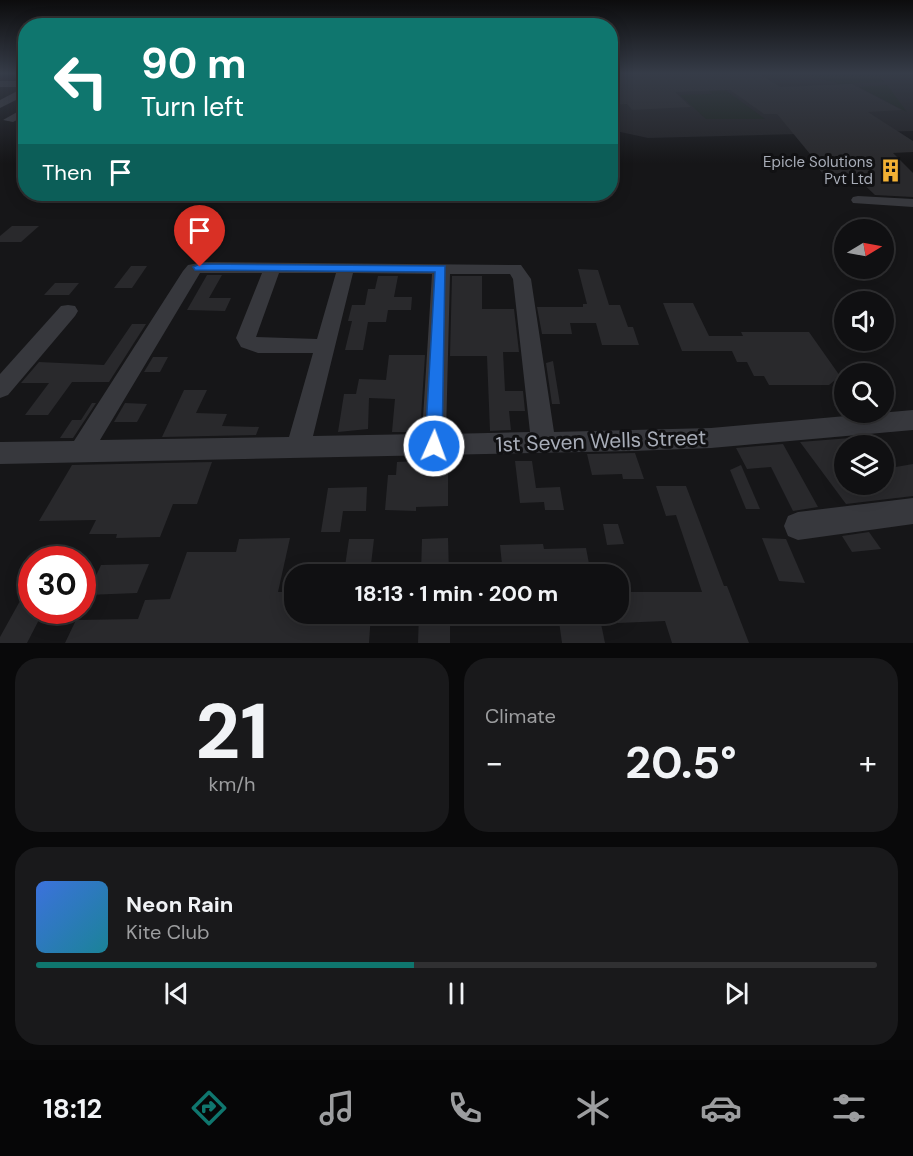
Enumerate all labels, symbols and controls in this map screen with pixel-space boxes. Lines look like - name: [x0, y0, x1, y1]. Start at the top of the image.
- text: 90 m: [141, 36, 247, 91]
- icon: left: [42, 42, 120, 120]
- text: Turn left: [141, 89, 244, 124]
- place label: Epicle Solutions Pvt Ltd: [763, 152, 873, 189]
- icon: arrive: [104, 156, 137, 189]
- text: Then: [42, 158, 92, 187]
- building icon: Epicle Solutions Pvt Ltd: [878, 158, 904, 184]
- pin: [174, 205, 225, 267]
- icon: arrive: [183, 214, 216, 247]
- north arrow: [834, 219, 894, 279]
- map controls: [834, 219, 894, 495]
- button: sound: [834, 291, 894, 351]
- button: search: [834, 363, 894, 423]
- position arrow: [402, 414, 466, 478]
- street label: 1st Seven Wells Street: [495, 423, 707, 459]
- button: layers: [834, 435, 894, 495]
- speed limit sign: 30: [18, 546, 96, 624]
- text: 18:13 · 1 min · 200 m: [355, 579, 558, 608]
- text: 21: [195, 681, 269, 782]
- text: Climate: [485, 703, 556, 729]
- text: 20.5°: [625, 733, 737, 792]
- text: −: [485, 741, 503, 784]
- text: +: [859, 741, 877, 784]
- text: km/h: [208, 771, 256, 797]
- text: Neon Rain: [126, 890, 233, 919]
- text: Kite Club: [126, 919, 210, 945]
- icon: previous: [160, 977, 193, 1010]
- icon: pause: [440, 977, 473, 1010]
- icon: next: [720, 977, 753, 1010]
- icon: directions: [188, 1087, 230, 1129]
- icon: music: [316, 1087, 358, 1129]
- icon: phone: [444, 1087, 486, 1129]
- icon: climate: [572, 1087, 614, 1129]
- icon: car: [700, 1087, 742, 1129]
- icon: filters: [828, 1087, 870, 1129]
- text: 18:12: [43, 1091, 102, 1126]

